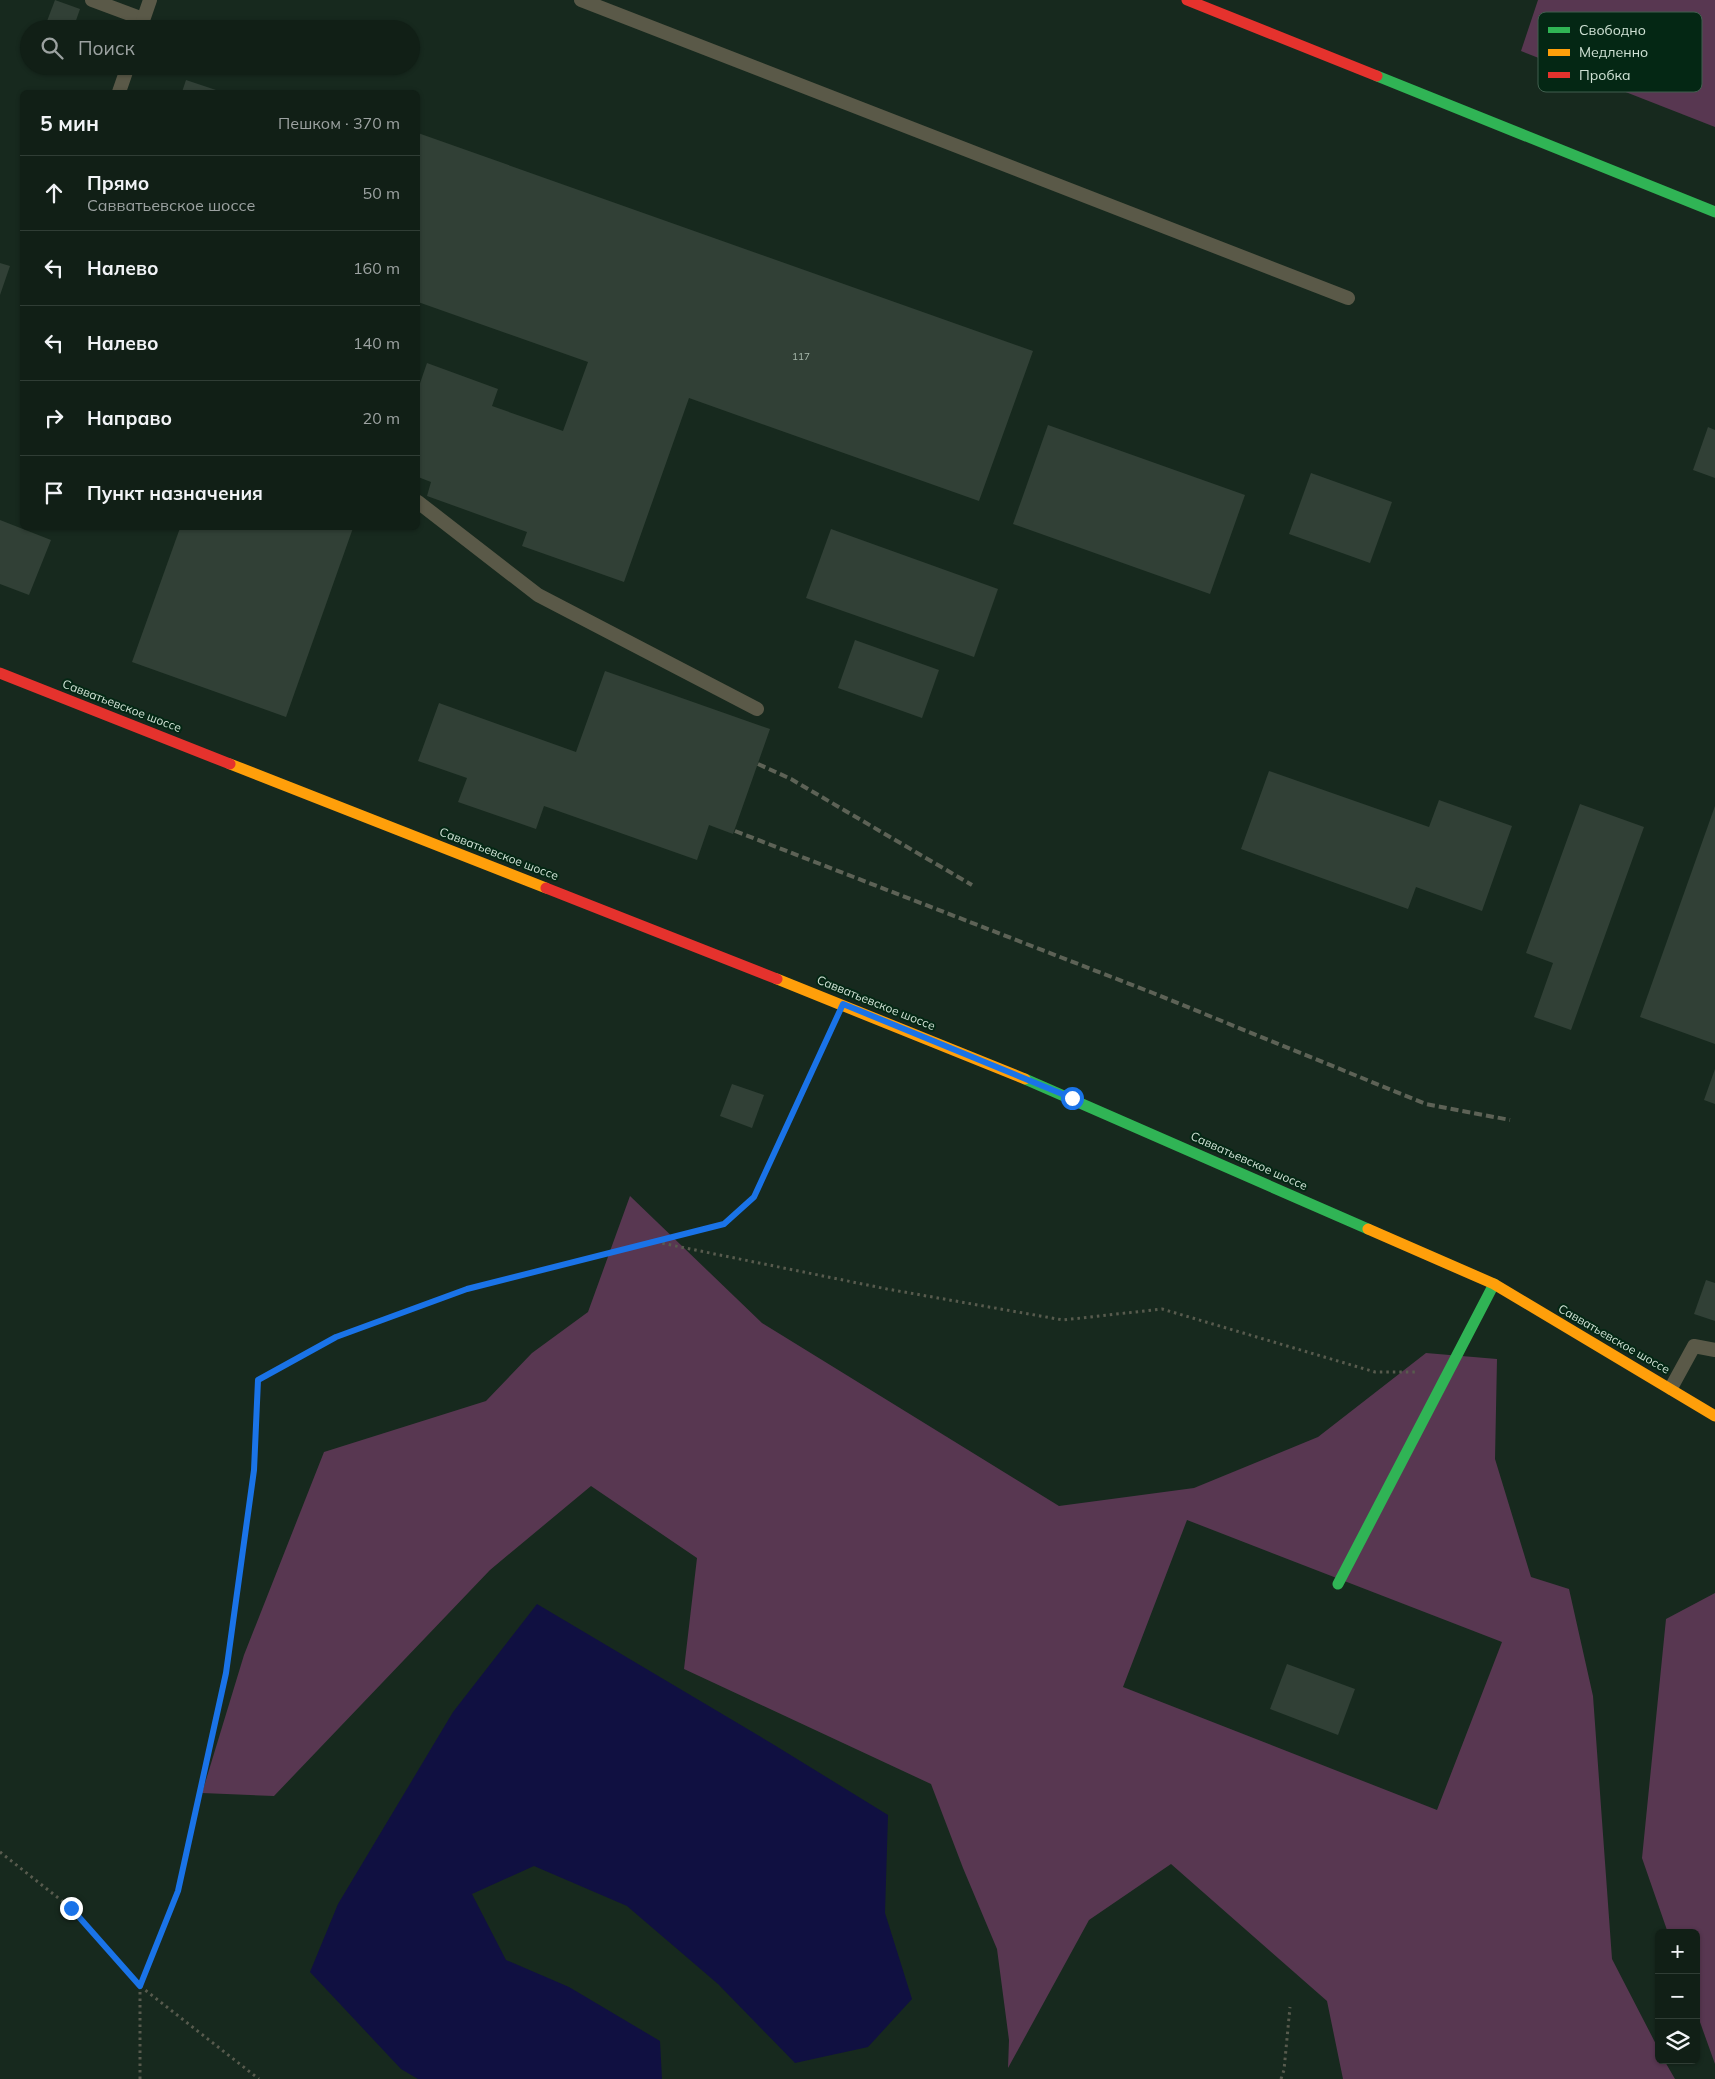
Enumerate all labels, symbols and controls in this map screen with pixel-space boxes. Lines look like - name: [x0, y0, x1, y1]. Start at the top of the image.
- legend: [1538, 12, 1702, 92]
- search box: [20, 20, 420, 75]
- text: Свободно: [1579, 21, 1646, 39]
- icon: search: [38, 34, 66, 62]
- text: Поиск: [78, 36, 135, 60]
- text: Медленно: [1579, 43, 1648, 61]
- text: Пробка: [1579, 66, 1631, 84]
- text: 5 мин: [40, 110, 99, 136]
- text: Пешком · 370 m: [278, 113, 400, 133]
- text: Прямо: [87, 171, 149, 195]
- icon: ahead: [40, 179, 68, 207]
- text: 50 m: [363, 183, 400, 203]
- text: Савватьевское шоссе: [87, 195, 255, 215]
- icon: left: [40, 254, 68, 282]
- text: Налево: [87, 256, 159, 280]
- text: 160 m: [353, 258, 400, 278]
- icon: left: [40, 329, 68, 357]
- text: Налево: [87, 331, 159, 355]
- text: 140 m: [353, 333, 400, 353]
- house number: 117: [792, 350, 810, 363]
- icon: right: [40, 404, 68, 432]
- text: Направо: [87, 406, 172, 430]
- text: 20 m: [363, 408, 400, 428]
- icon: arrive: [40, 479, 68, 507]
- text: Пункт назначения: [87, 481, 263, 505]
- street label: Савватьевское шоссе: [61, 676, 184, 735]
- street label: Савватьевское шоссе: [438, 824, 561, 883]
- street label: Савватьевское шоссе: [815, 972, 938, 1033]
- route start: [1061, 1087, 1084, 1110]
- street label: Савватьевское шоссе: [1188, 1128, 1310, 1193]
- street label: Савватьевское шоссе: [1556, 1300, 1673, 1377]
- route end: [60, 1897, 83, 1920]
- map controls: [1655, 1929, 1700, 2064]
- button: +: [1655, 1929, 1700, 1974]
- button: −: [1655, 1974, 1700, 2019]
- button: layers: [1655, 2019, 1700, 2064]

